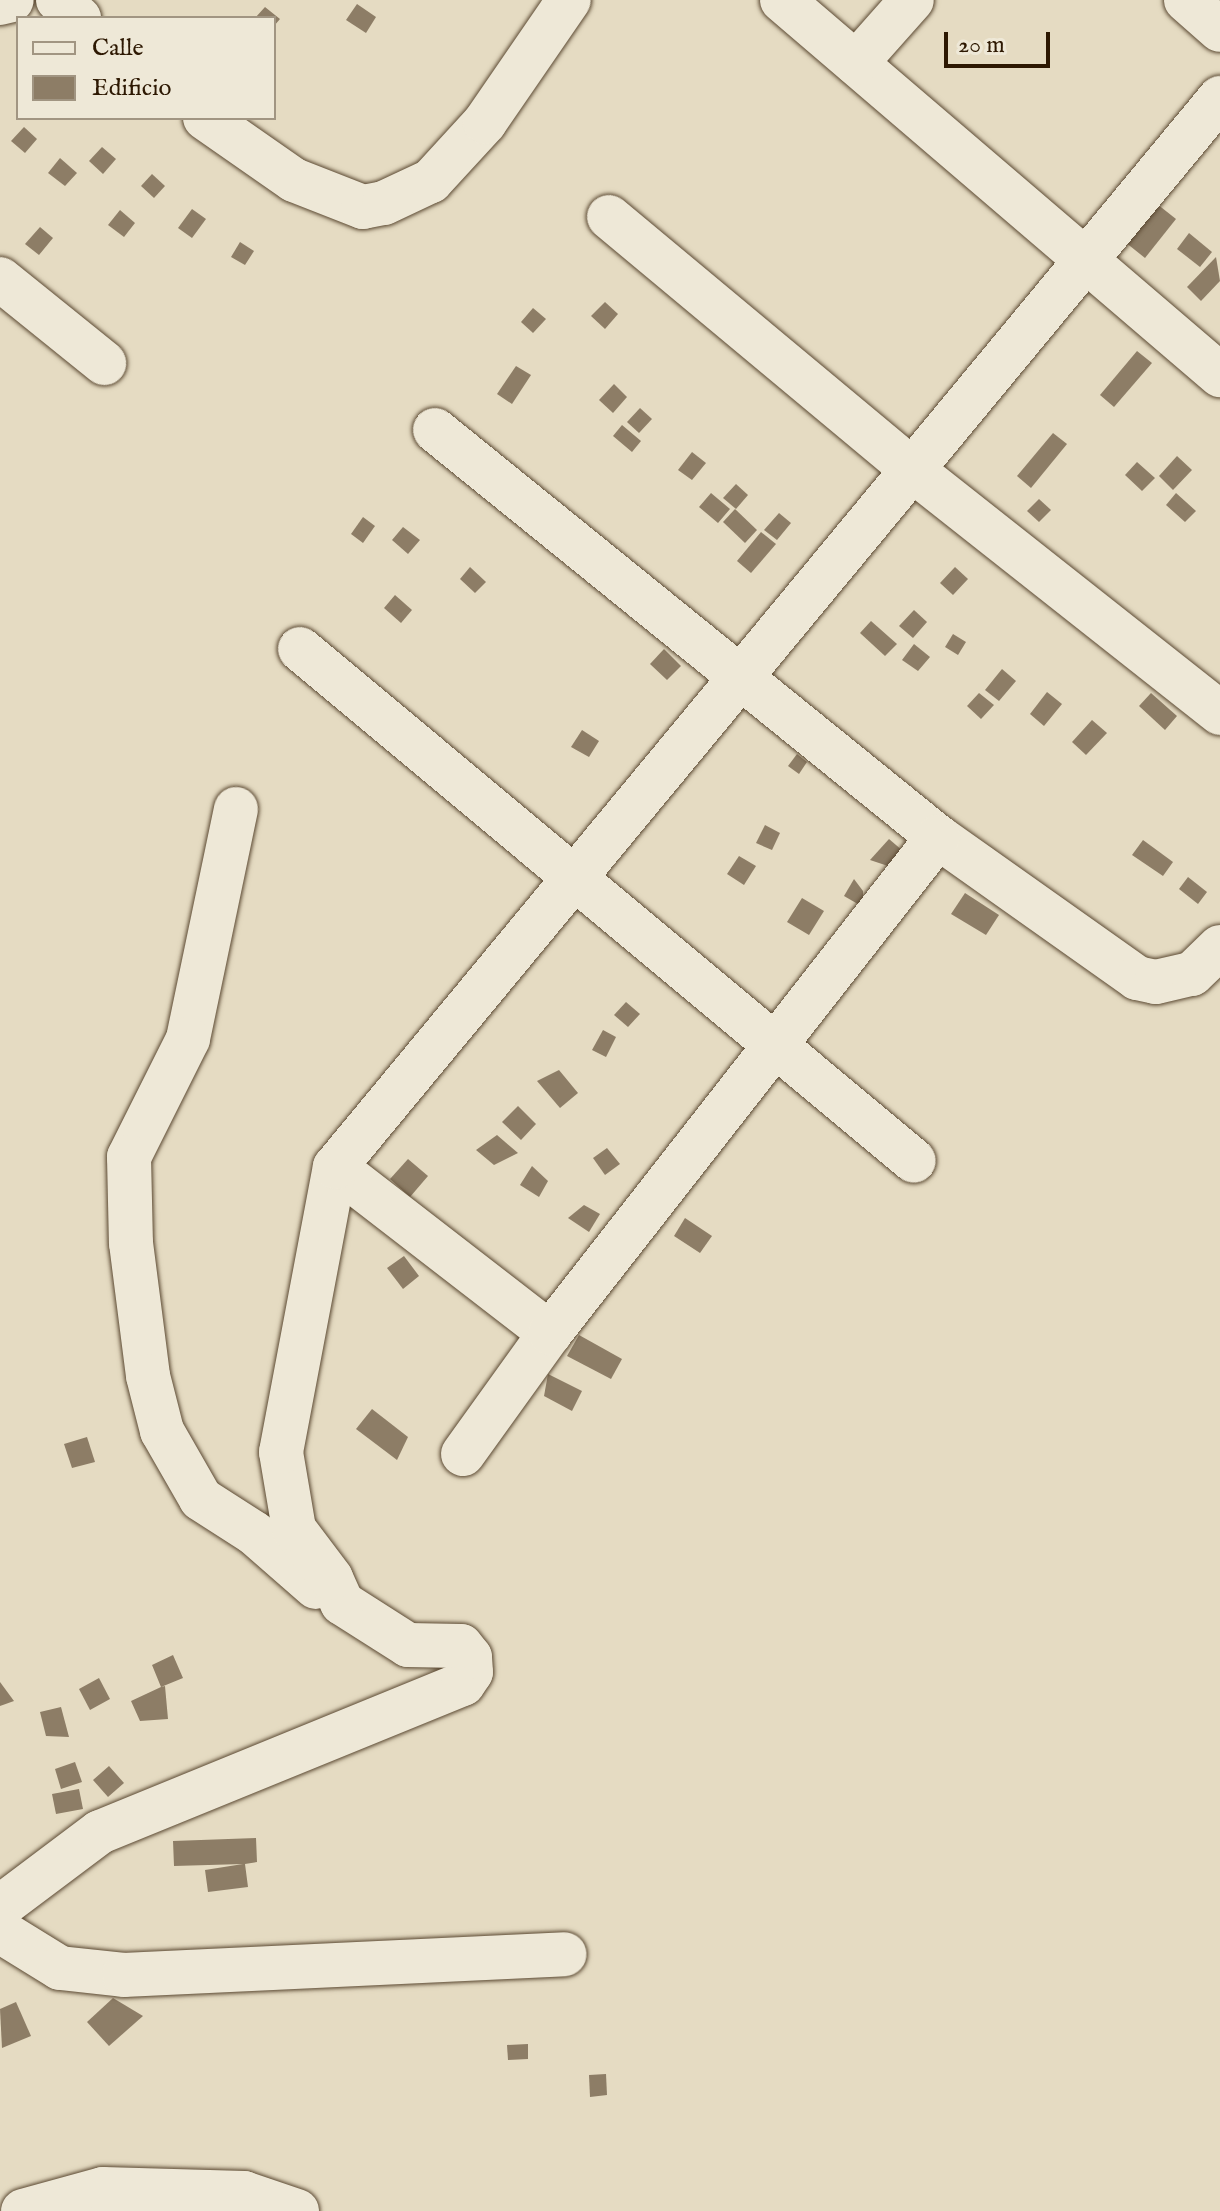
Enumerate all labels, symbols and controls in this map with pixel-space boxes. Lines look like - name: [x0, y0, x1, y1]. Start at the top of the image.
- legend: [16, 16, 276, 120]
- scale bar: [948, 16, 1054, 66]
- text: 20 m: [958, 30, 1005, 61]
- text: Calle: [92, 33, 144, 64]
- text: Edificio: [92, 73, 171, 104]

